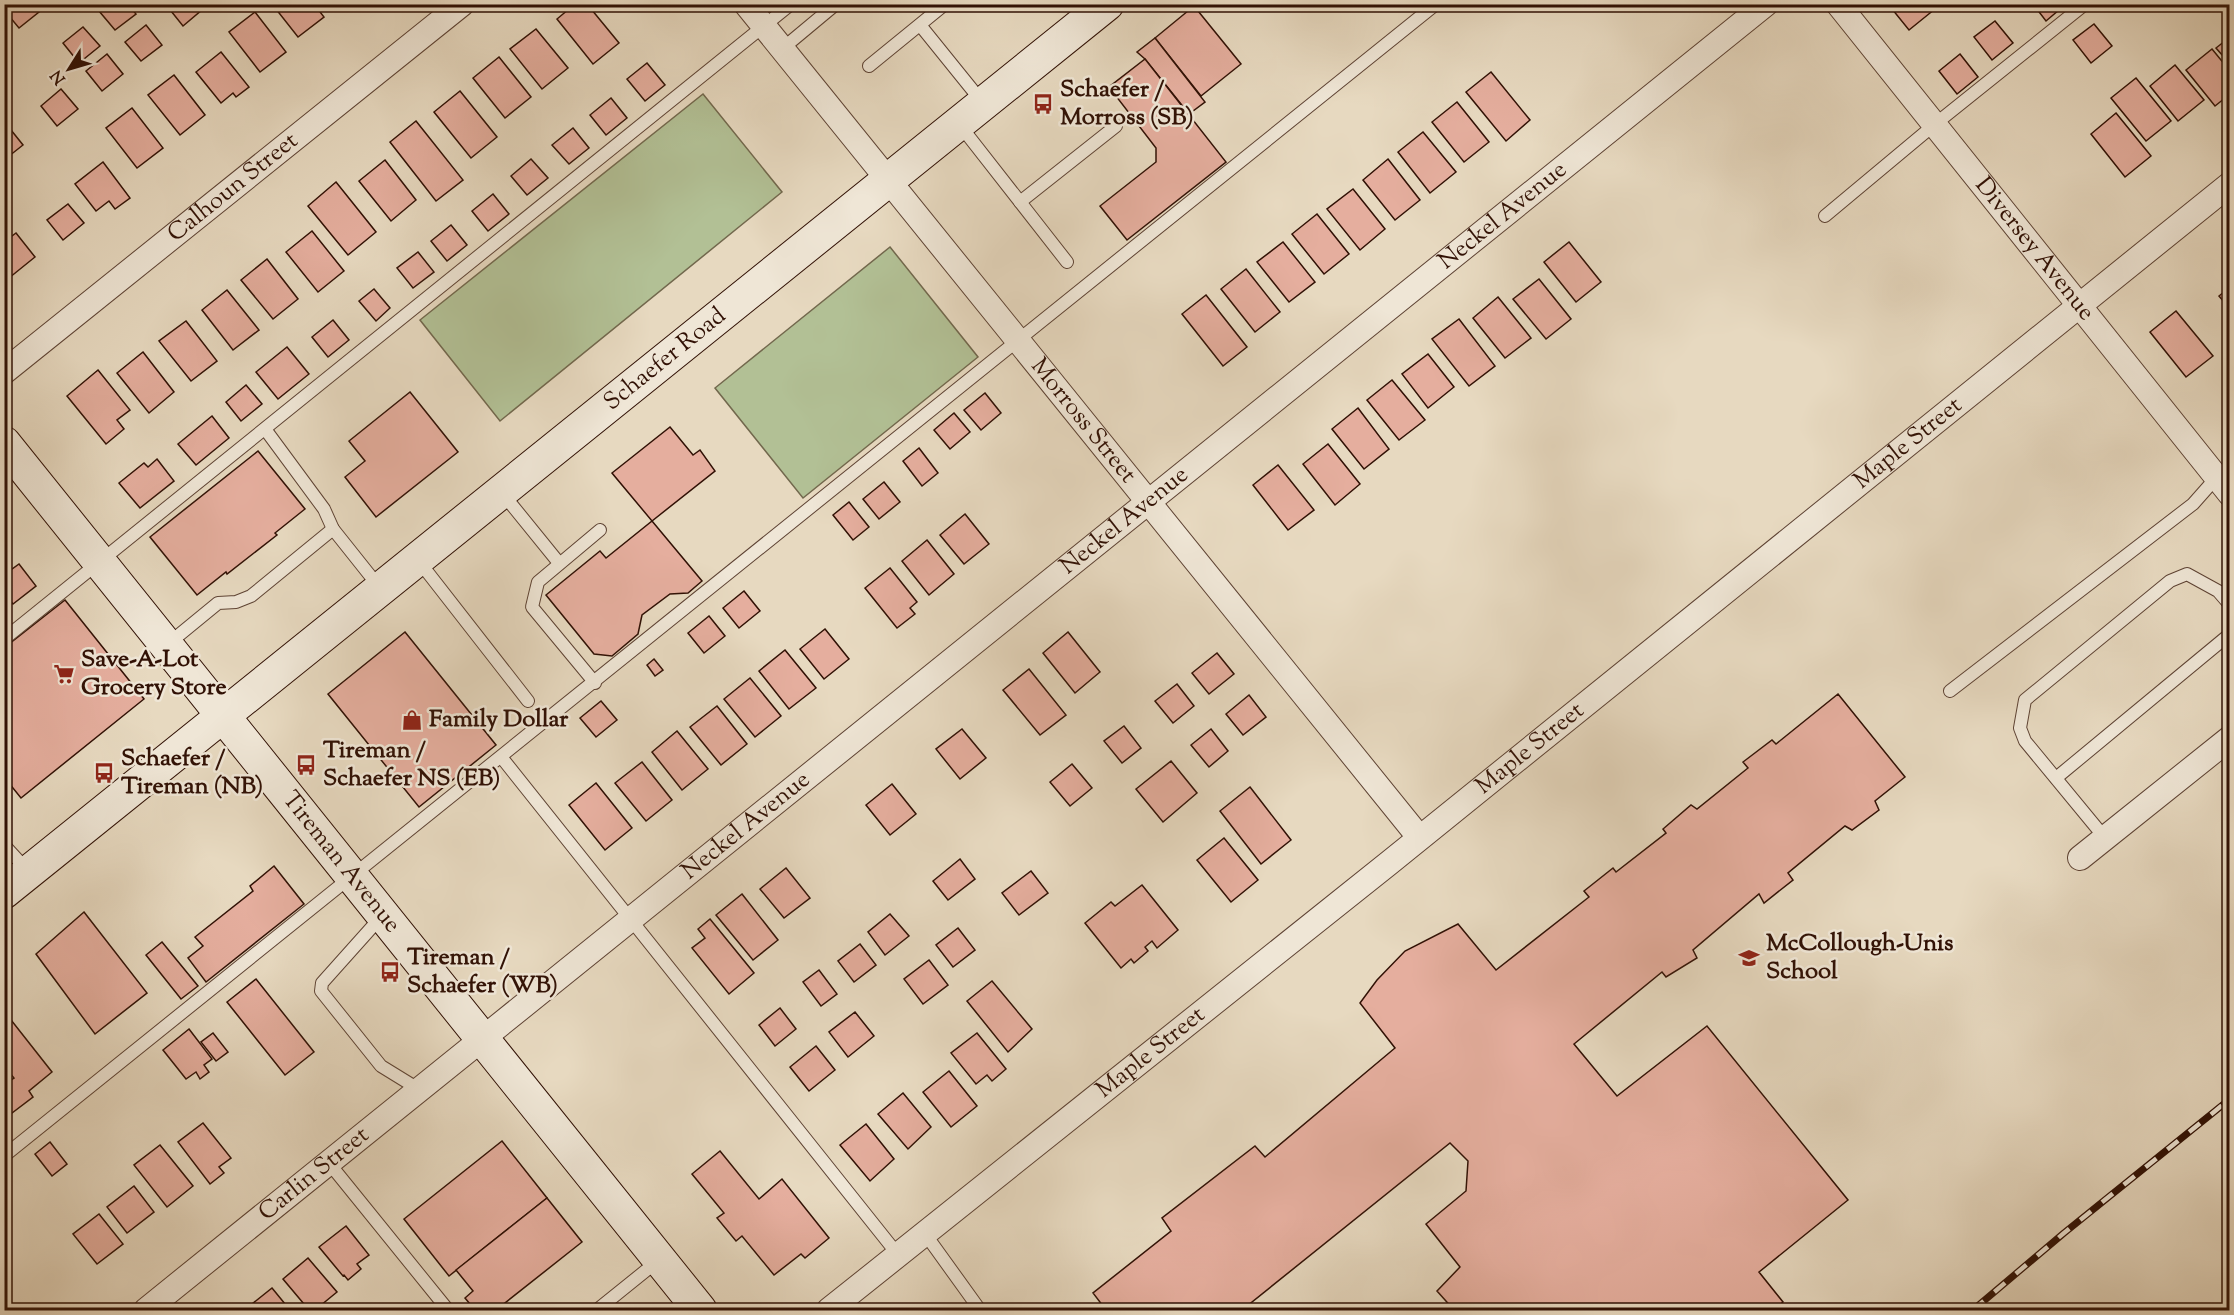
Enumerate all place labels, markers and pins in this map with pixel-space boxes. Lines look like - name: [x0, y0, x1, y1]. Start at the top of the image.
- place label: Schaefer / Morross (SB): [1060, 73, 1194, 135]
- bus stop icon: Schaefer / Morross (SB): [1031, 92, 1055, 116]
- place label: Save-A-Lot Grocery Store: [81, 643, 227, 705]
- supermarket icon: Save-A-Lot Grocery Store: [52, 662, 76, 686]
- place label: Family Dollar: [429, 703, 569, 737]
- shop icon: Family Dollar: [400, 708, 424, 732]
- place label: Tireman / Schaefer NS (EB): [323, 734, 500, 796]
- place label: Schaefer / Tireman (NB): [121, 742, 263, 804]
- bus stop icon: Tireman / Schaefer NS (EB): [294, 753, 318, 777]
- bus stop icon: Schaefer / Tireman (NB): [92, 761, 116, 785]
- place label: McCollough-Unis School: [1766, 927, 1953, 989]
- place label: Tireman / Schaefer (WB): [407, 941, 558, 1003]
- school or university icon: McCollough-Unis School: [1737, 946, 1761, 970]
- bus stop icon: Tireman / Schaefer (WB): [378, 960, 402, 984]

